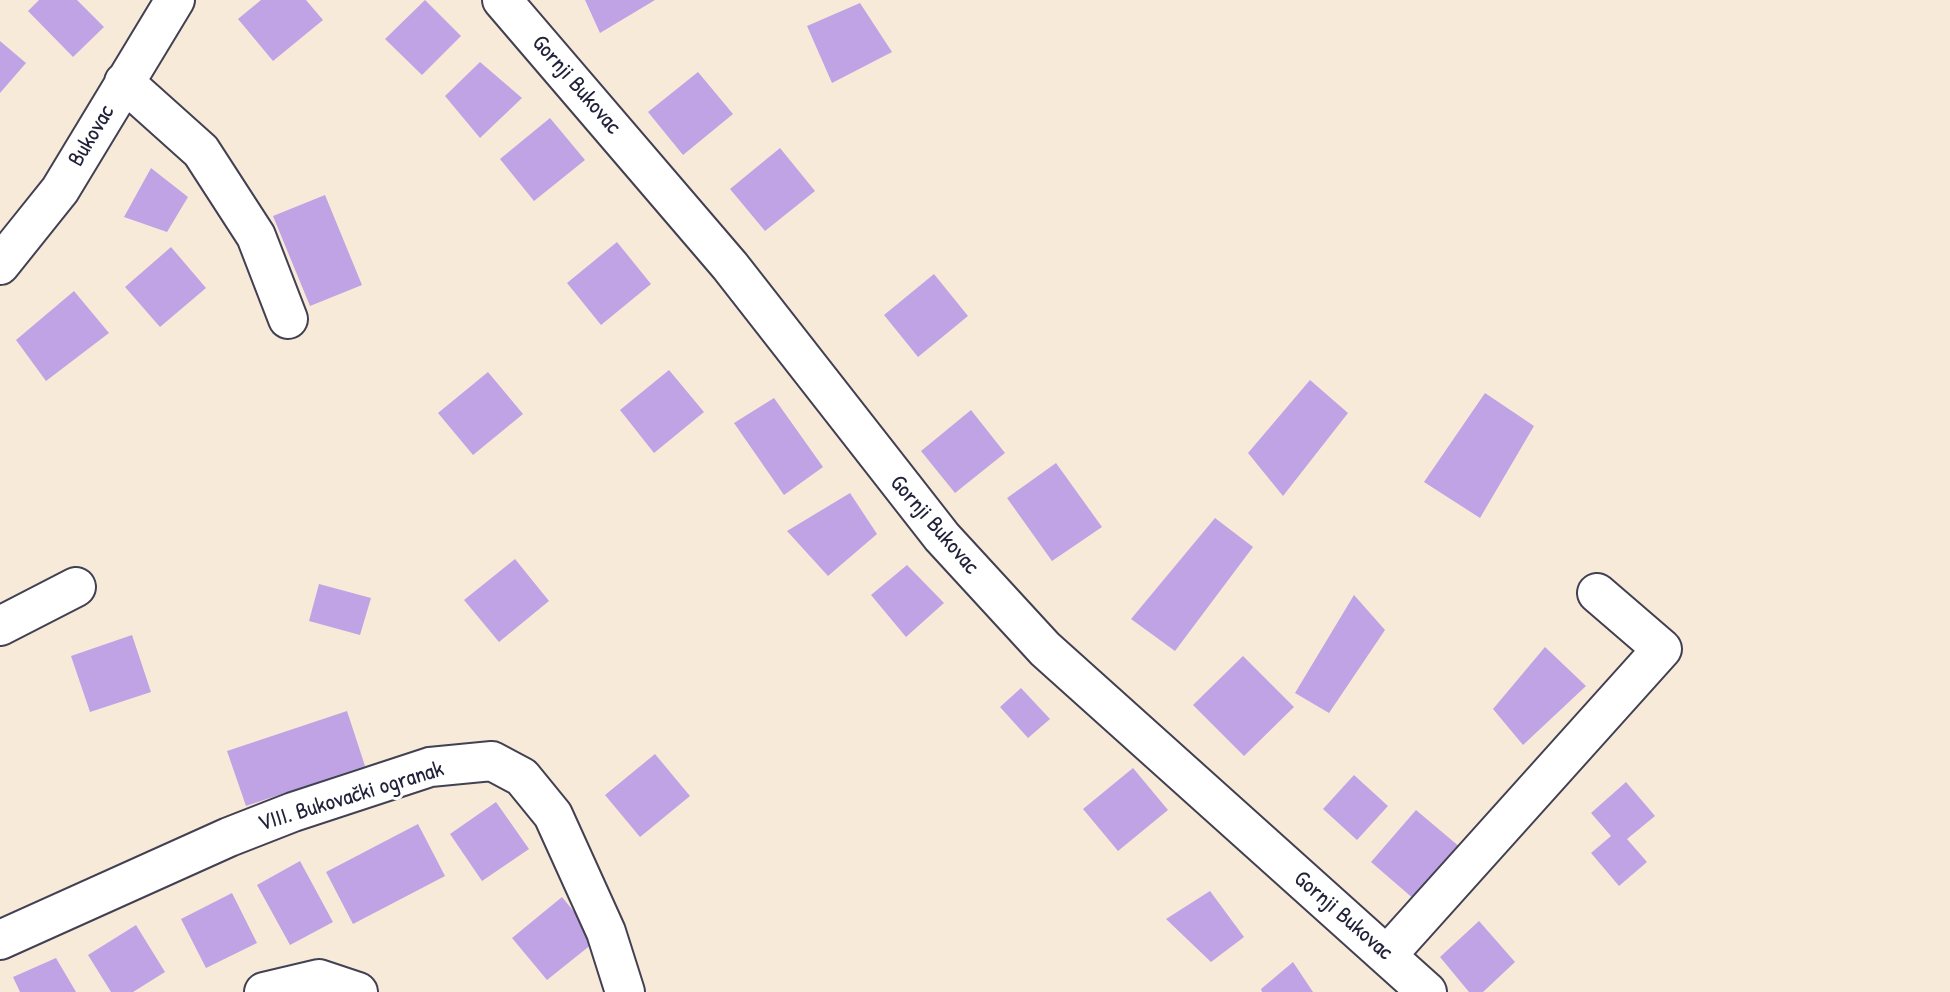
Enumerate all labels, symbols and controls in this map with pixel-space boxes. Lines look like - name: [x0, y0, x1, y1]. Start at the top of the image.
- street label: Gornji Bukovac: [525, 30, 627, 140]
- street label: Bukovac: [63, 100, 121, 172]
- street label: Gornji Bukovac: [883, 470, 985, 580]
- street label: VIII. Bukovački ogranak: [255, 756, 447, 838]
- street label: Gornji Bukovac: [1288, 865, 1398, 967]

